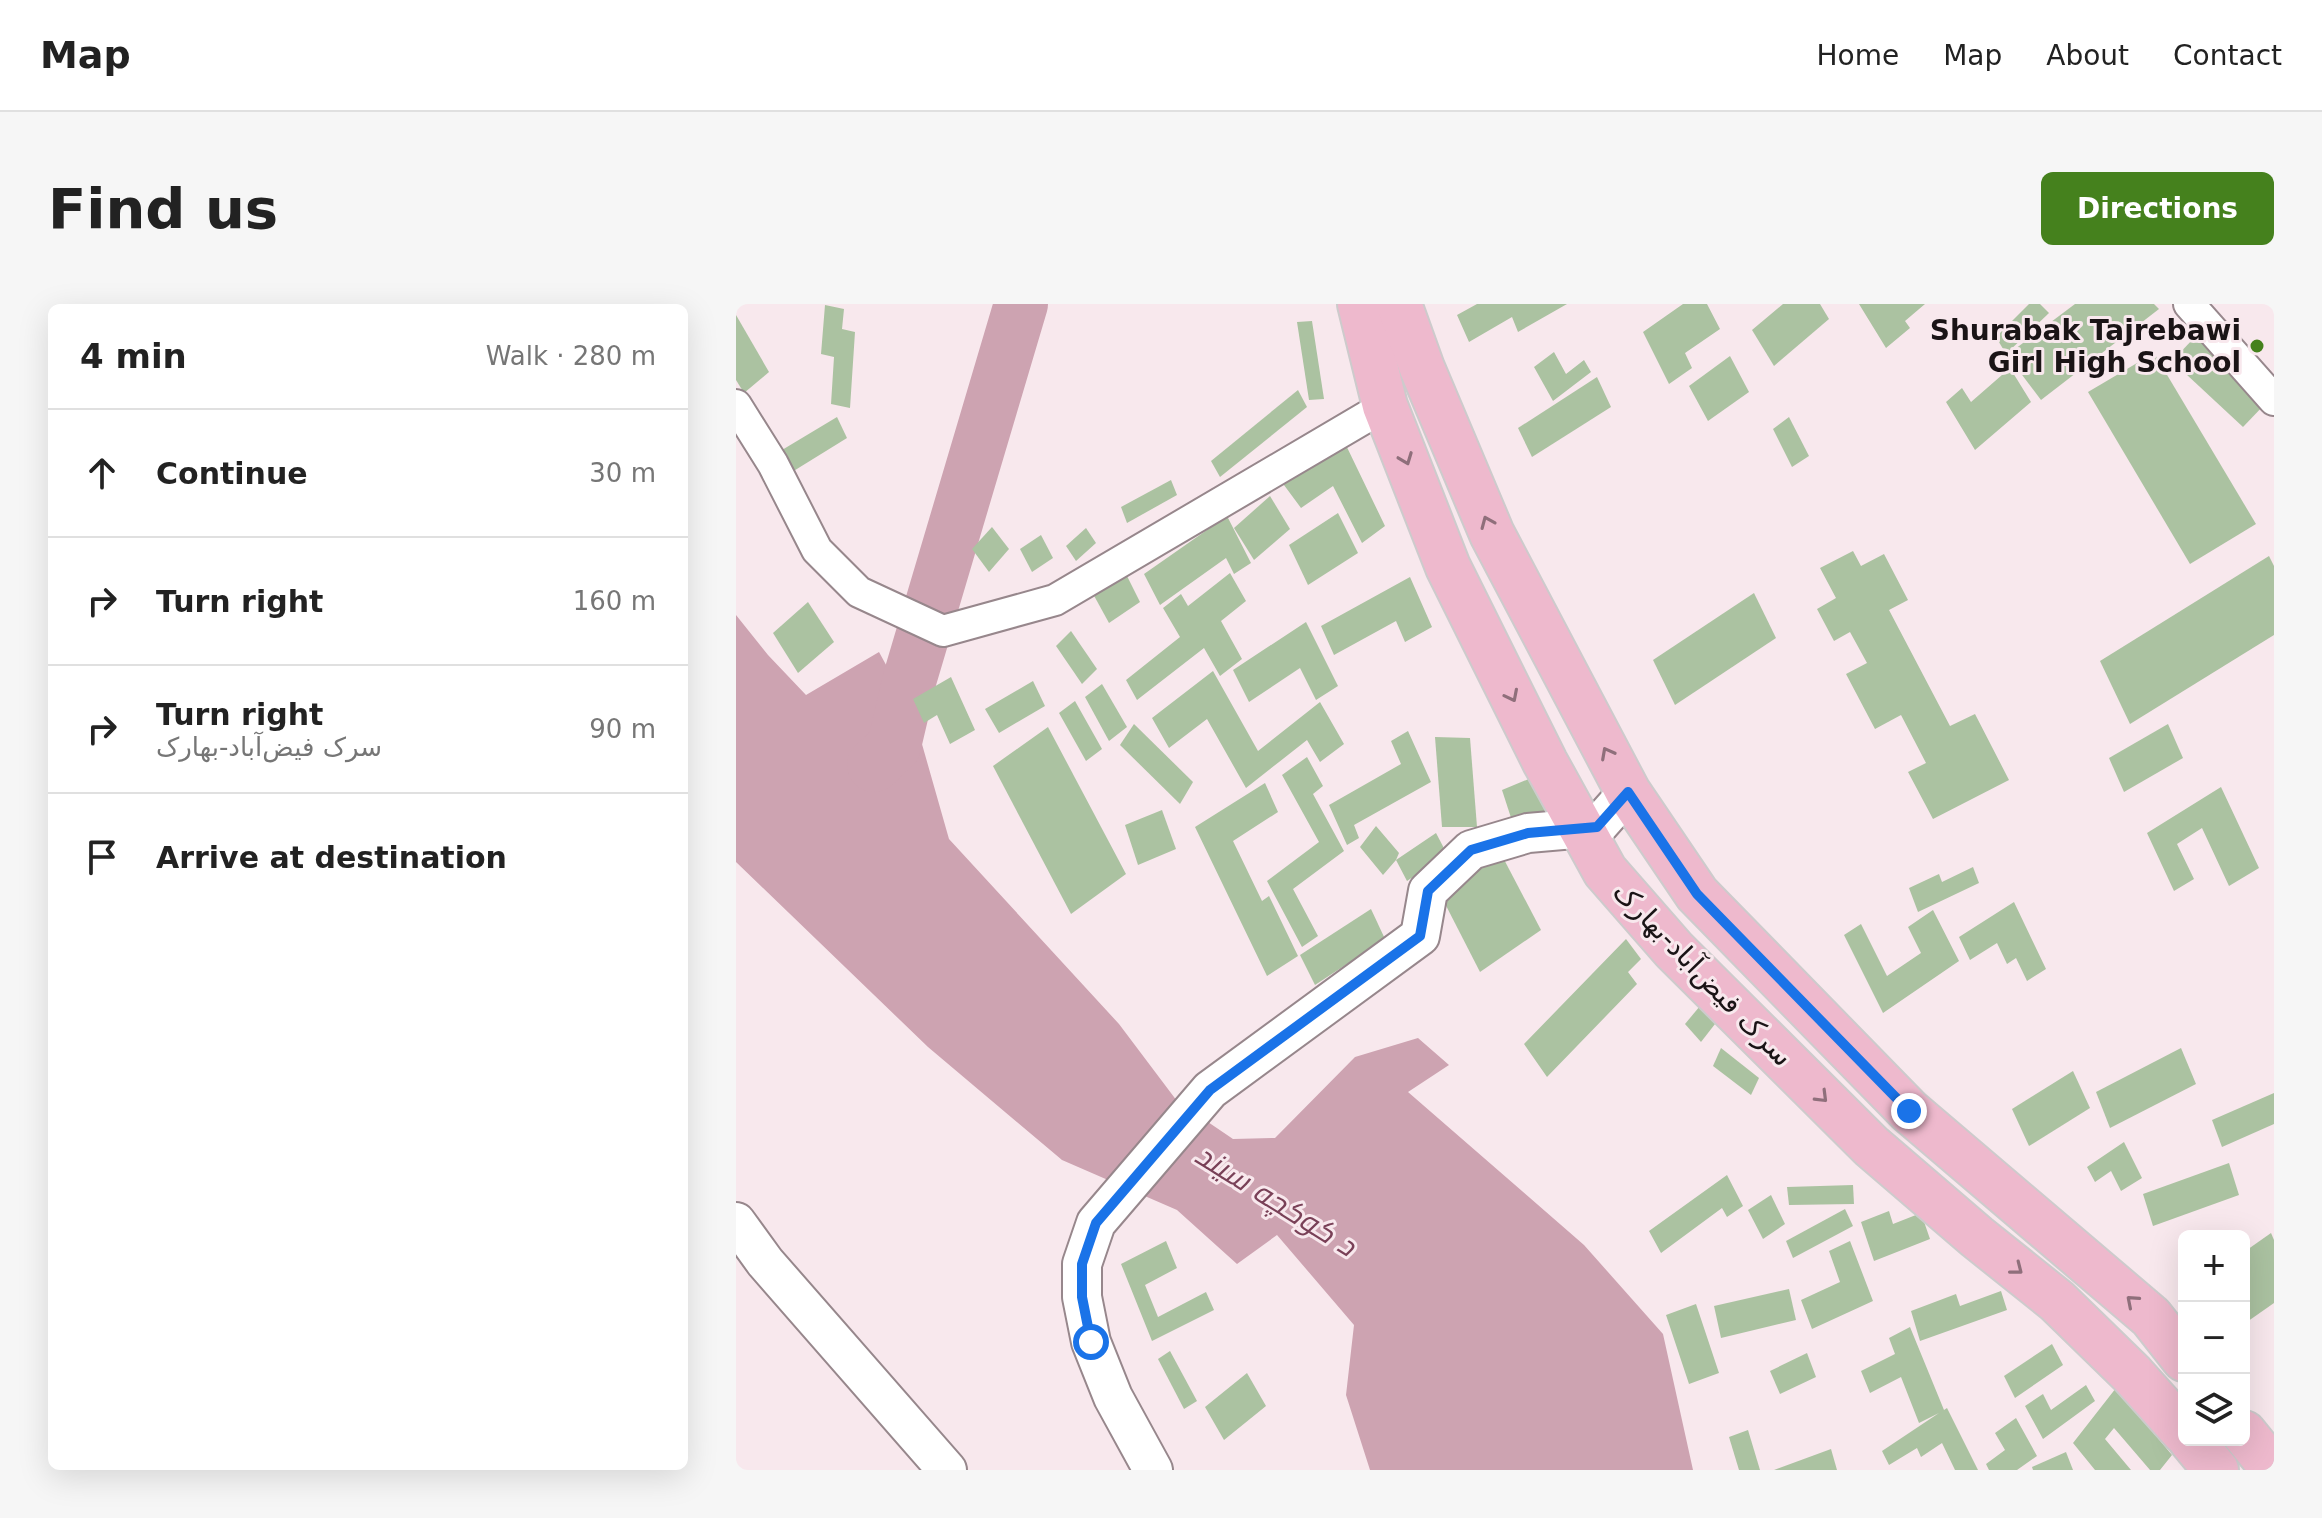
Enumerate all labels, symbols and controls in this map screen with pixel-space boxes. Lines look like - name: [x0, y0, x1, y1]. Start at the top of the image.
- text: Map: [40, 33, 131, 77]
- text: Home: [1816, 39, 1899, 72]
- text: Map: [1943, 39, 2002, 72]
- text: About: [2046, 39, 2129, 72]
- text: Contact: [2173, 39, 2282, 72]
- button: Directions: [2041, 172, 2274, 245]
- text: Find us: [48, 176, 278, 241]
- place label: Shurabak Tajrebawi Girl High School: [1930, 314, 2241, 379]
- text: 4 min: [80, 336, 187, 376]
- marker: Shurabak Tajrebawi Girl High School: [2248, 337, 2266, 355]
- text: Walk · 280 m: [486, 341, 656, 371]
- icon: ahead: [80, 451, 124, 495]
- one-way arrow: [1396, 451, 1413, 465]
- text: Continue: [156, 456, 308, 491]
- text: 30 m: [589, 458, 656, 488]
- one-way arrow: [1481, 516, 1497, 530]
- icon: right: [80, 579, 124, 623]
- text: Turn right: [156, 584, 323, 619]
- text: 160 m: [573, 586, 656, 616]
- one-way arrow: [1503, 688, 1518, 703]
- text: Turn right: [156, 697, 323, 732]
- icon: right: [80, 707, 124, 751]
- text: 90 m: [589, 714, 656, 744]
- text: سرک فیض‌آباد-بهارک: [156, 732, 382, 762]
- one-way arrow: [1601, 746, 1616, 761]
- icon: arrive: [80, 835, 124, 879]
- text: Arrive at destination: [156, 840, 507, 875]
- street label: سرک فیض‌آباد-بهارک: [1607, 875, 1799, 1073]
- one-way arrow: [1813, 1088, 1827, 1102]
- route end: [1891, 1093, 1927, 1129]
- water label: د کوکچه سیند: [1188, 1137, 1364, 1266]
- map controls: [2178, 1230, 2250, 1446]
- button: +: [2178, 1230, 2250, 1302]
- one-way arrow: [2008, 1260, 2023, 1274]
- one-way arrow: [2126, 1296, 2141, 1311]
- button: −: [2178, 1302, 2250, 1374]
- route start: [1073, 1324, 1109, 1360]
- button: layers: [2178, 1374, 2250, 1446]

